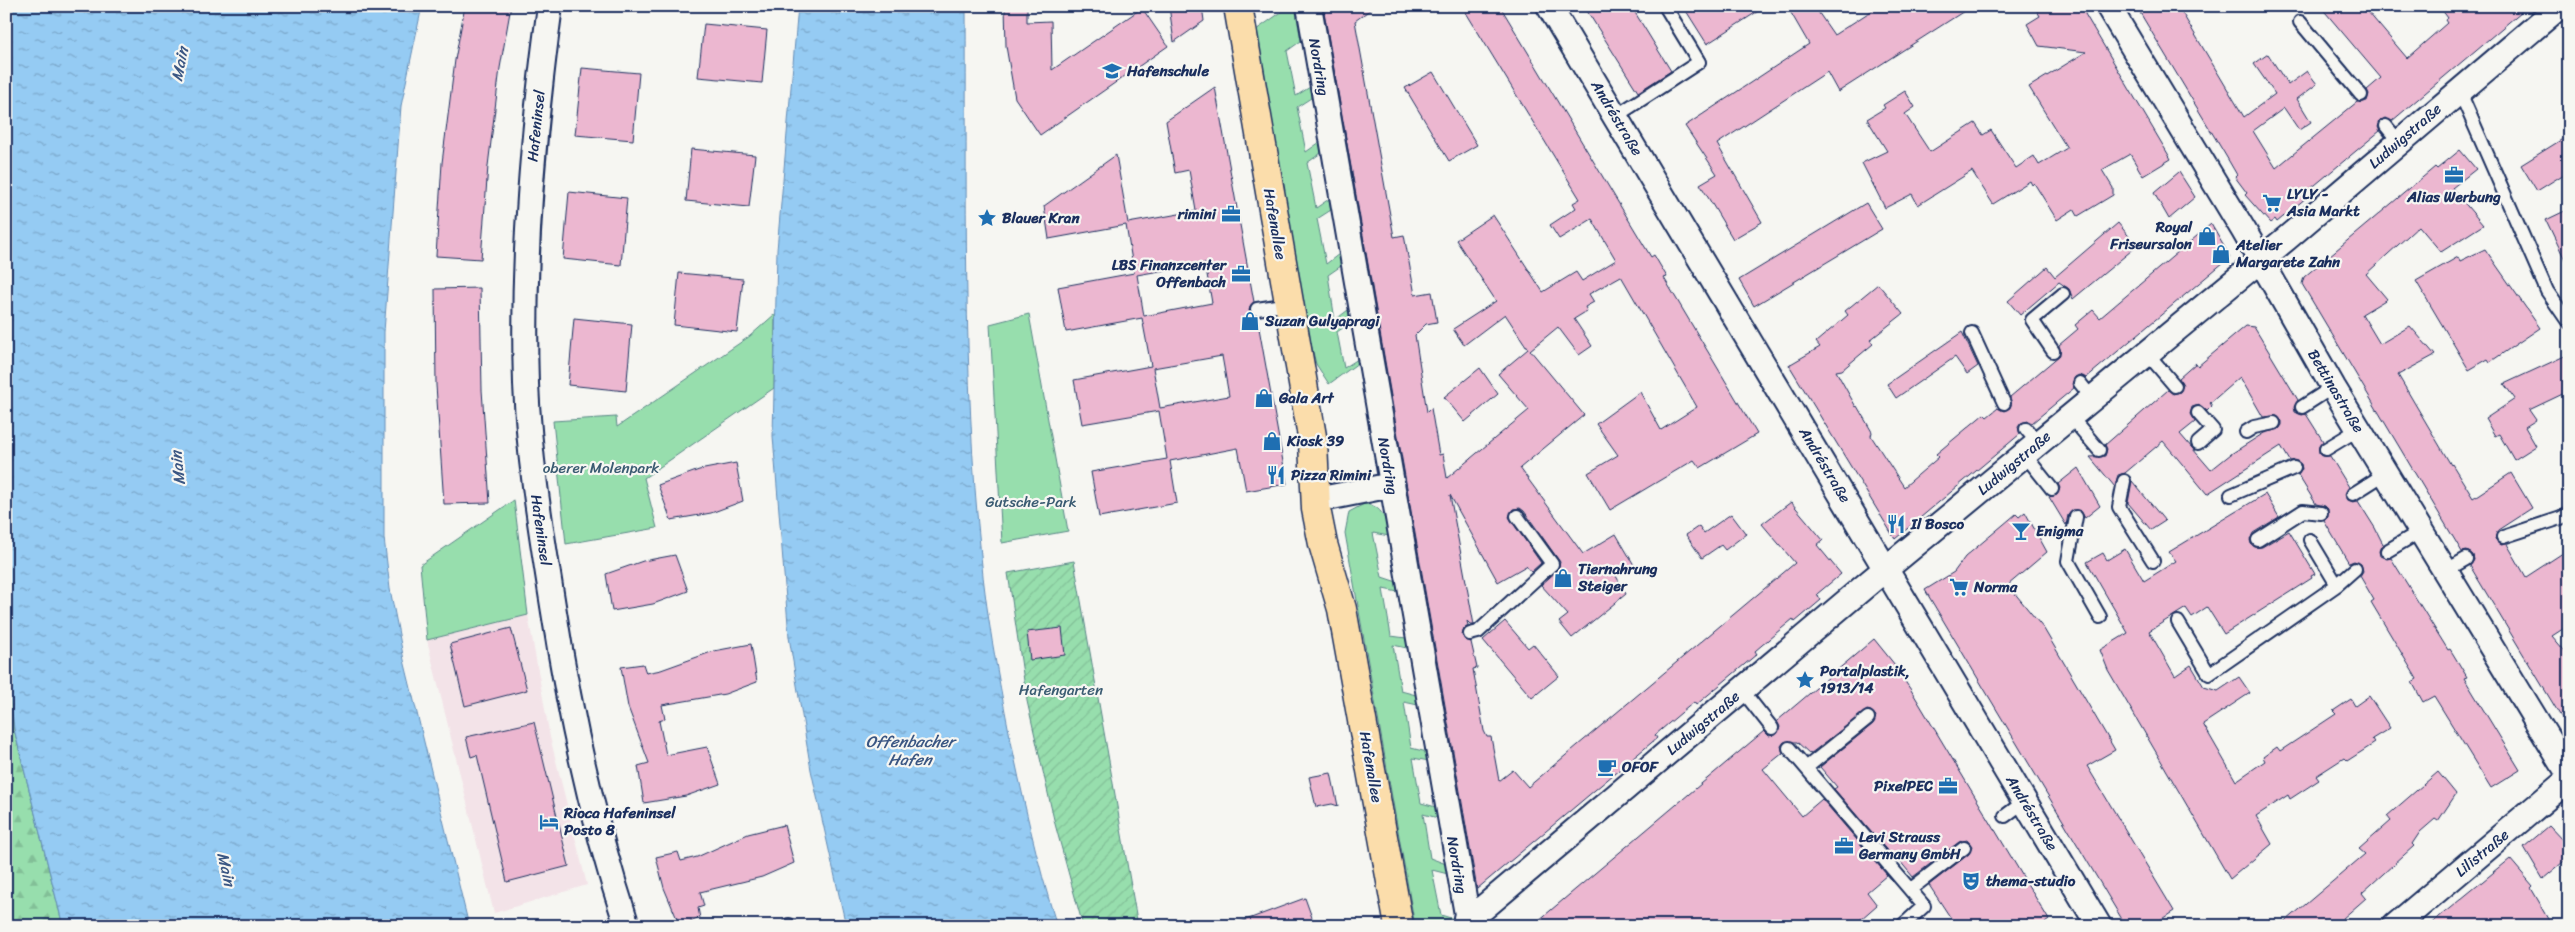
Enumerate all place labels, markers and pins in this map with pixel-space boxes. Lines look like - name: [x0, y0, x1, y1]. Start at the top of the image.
- place label: Hafenschule: [1126, 58, 1209, 84]
- school or university icon: Hafenschule: [1101, 60, 1123, 82]
- office icon: Alias Werbung: [2443, 164, 2465, 186]
- place label: LYLY - Asia Markt: [2286, 181, 2360, 224]
- place label: Alias Werbung: [2406, 184, 2501, 210]
- supermarket icon: LYLY - Asia Markt: [2261, 192, 2283, 214]
- place label: rimini: [1177, 201, 1217, 227]
- office icon: rimini: [1220, 203, 1242, 225]
- place label: Blauer Kran: [1002, 205, 1080, 231]
- place icon: Blauer Kran: [976, 207, 998, 229]
- place label: Royal Friseursalon: [2109, 214, 2193, 257]
- shop icon: Royal Friseursalon: [2196, 225, 2218, 247]
- place label: Atelier Margarete Zahn: [2235, 232, 2341, 275]
- shop icon: Atelier Margarete Zahn: [2210, 243, 2232, 265]
- place label: LBS Finanzcenter Offenbach: [1112, 252, 1228, 295]
- office icon: LBS Finanzcenter Offenbach: [1230, 263, 1252, 285]
- place label: Suzan Gulyapragi: [1264, 308, 1380, 334]
- shop icon: Suzan Gulyapragi: [1239, 310, 1261, 332]
- place label: Gala Art: [1278, 385, 1335, 411]
- shop icon: Gala Art: [1253, 387, 1275, 409]
- place label: Kiosk 39: [1286, 428, 1344, 454]
- shop icon: Kiosk 39: [1261, 430, 1283, 452]
- place label: Pizza Rimini: [1291, 462, 1372, 488]
- restaurant icon: Pizza Rimini: [1265, 464, 1287, 486]
- place label: Il Bosco: [1910, 511, 1965, 537]
- restaurant icon: Il Bosco: [1885, 513, 1907, 535]
- place label: Enigma: [2036, 518, 2084, 544]
- bar icon: Enigma: [2010, 520, 2032, 542]
- place label: Tiernahrung Steiger: [1577, 556, 1658, 599]
- shop icon: Tiernahrung Steiger: [1552, 567, 1574, 589]
- place label: Norma: [1973, 574, 2018, 600]
- supermarket icon: Norma: [1948, 576, 1970, 598]
- place label: Portalplastik, 1913/14: [1820, 658, 1910, 701]
- place icon: Portalplastik, 1913/14: [1794, 669, 1816, 691]
- place label: OFOF: [1621, 754, 1660, 780]
- cafe icon: OFOF: [1596, 756, 1618, 778]
- place label: PixelPEC: [1874, 773, 1933, 799]
- office icon: PixelPEC: [1937, 775, 1959, 797]
- place label: Rioca Hafeninsel Posto 8: [563, 800, 676, 843]
- hotel icon: Rioca Hafeninsel Posto 8: [538, 811, 560, 833]
- place label: Levi Strauss Germany GmbH: [1858, 824, 1961, 867]
- office icon: Levi Strauss Germany GmbH: [1833, 835, 1855, 857]
- place label: thema-studio: [1986, 868, 2076, 894]
- theatre icon: thema-studio: [1960, 870, 1982, 892]

